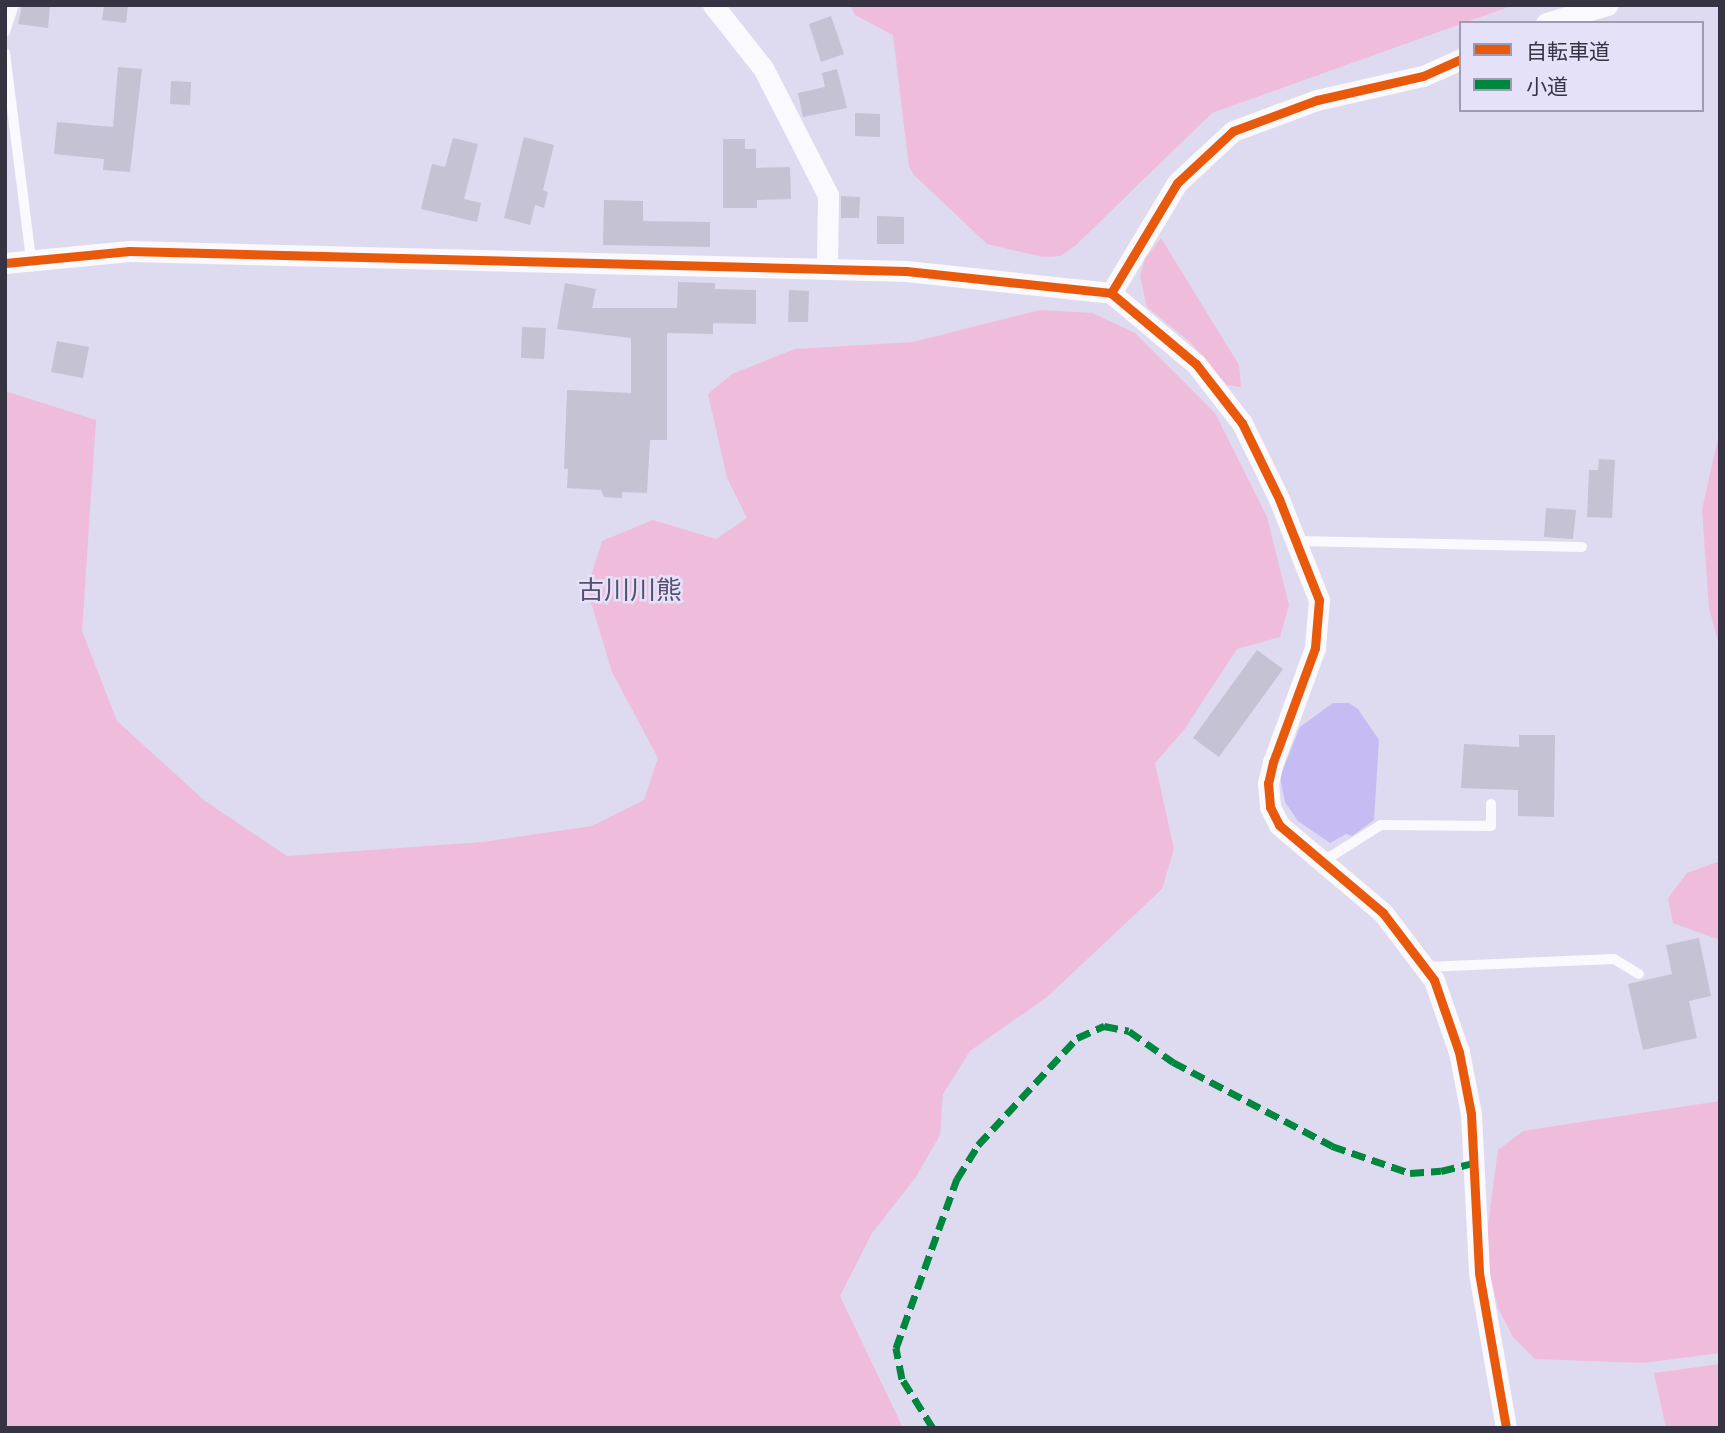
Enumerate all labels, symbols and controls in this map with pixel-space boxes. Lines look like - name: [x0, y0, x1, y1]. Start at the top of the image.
- legend: [1459, 21, 1704, 112]
- text: 自転車道: [1526, 40, 1610, 64]
- text: 小道: [1526, 75, 1568, 99]
- district label: 古川川熊: [578, 575, 682, 607]

